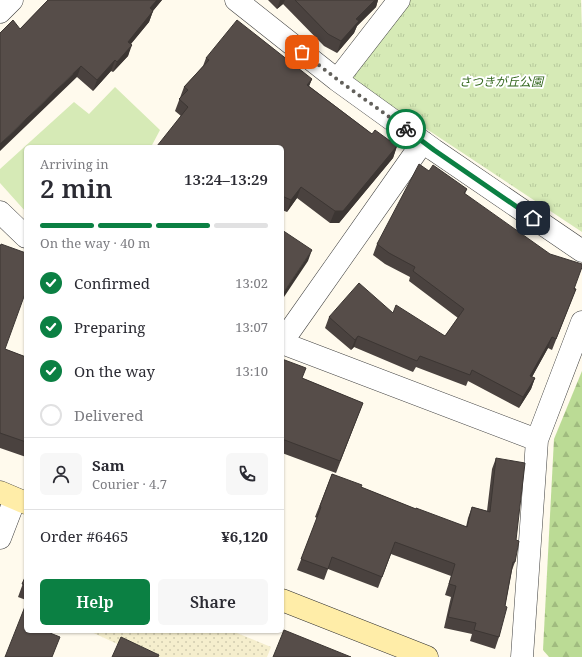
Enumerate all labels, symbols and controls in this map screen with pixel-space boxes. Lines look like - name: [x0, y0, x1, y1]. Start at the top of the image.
- pin: [285, 35, 319, 69]
- icon: bag: [291, 41, 313, 63]
- park label: さつきが丘公園: [459, 73, 545, 90]
- courier: [386, 109, 426, 149]
- icon: bike: [395, 118, 417, 140]
- text: Arriving in: [40, 155, 109, 173]
- text: 13:24–13:29: [184, 169, 268, 189]
- text: 2 min: [40, 170, 113, 206]
- pin: [516, 201, 550, 235]
- icon: home: [522, 207, 544, 229]
- text: On the way · 40 m: [40, 234, 150, 252]
- icon: check: [40, 272, 62, 294]
- text: Confirmed: [74, 273, 150, 293]
- text: 13:02: [235, 274, 268, 292]
- icon: check: [40, 316, 62, 338]
- text: Preparing: [74, 317, 145, 337]
- text: 13:07: [235, 318, 268, 336]
- icon: check: [40, 360, 62, 382]
- text: On the way: [74, 361, 155, 381]
- text: 13:10: [235, 362, 268, 380]
- text: Delivered: [74, 405, 143, 425]
- button: person: [40, 453, 82, 495]
- button: phone: [226, 453, 268, 495]
- text: Sam: [92, 455, 124, 475]
- text: Courier · 4.7: [92, 475, 167, 493]
- text: Order #6465: [40, 526, 128, 546]
- text: ¥6,120: [221, 526, 268, 546]
- button: Help: [40, 579, 150, 625]
- button: Share: [158, 579, 268, 625]

